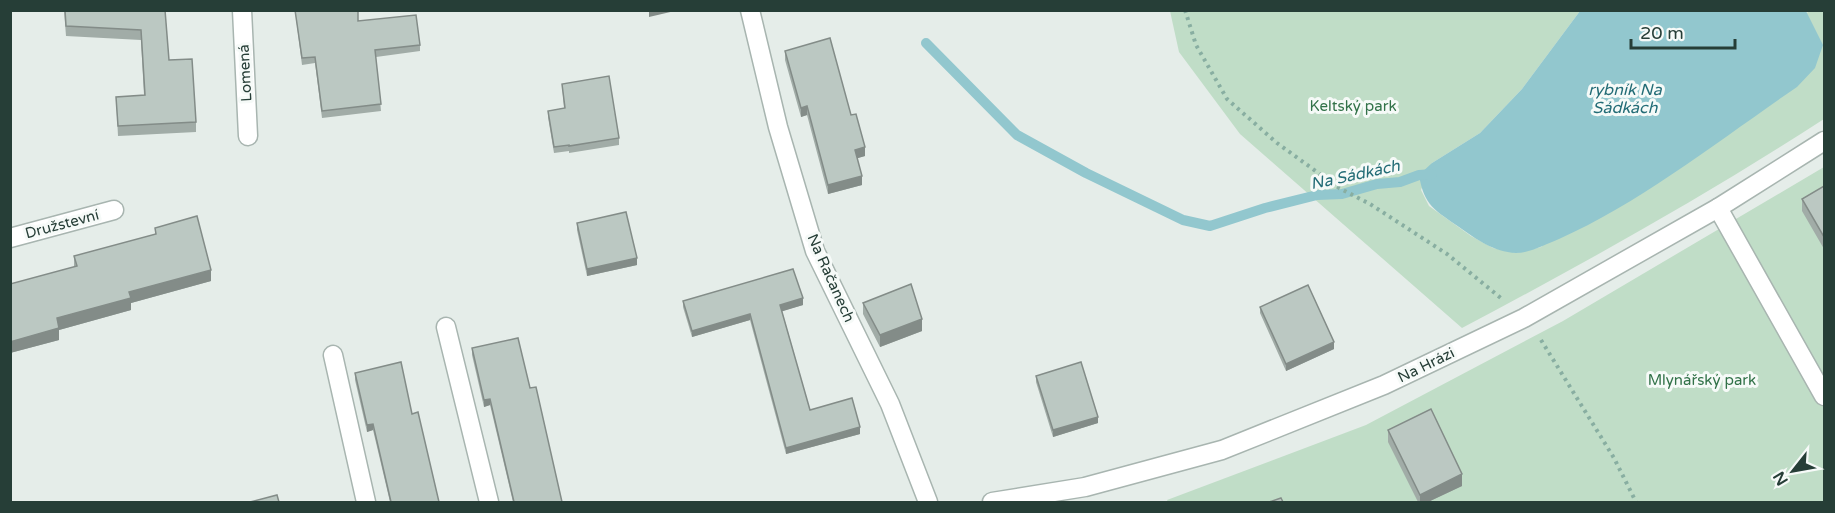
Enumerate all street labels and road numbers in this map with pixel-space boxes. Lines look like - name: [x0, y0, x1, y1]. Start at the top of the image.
- street label: Lomená: [235, 44, 255, 102]
- street label: Družstevní: [23, 205, 101, 242]
- street label: Na Račanech: [804, 231, 858, 325]
- street label: Na Hrázi: [1395, 344, 1457, 386]

